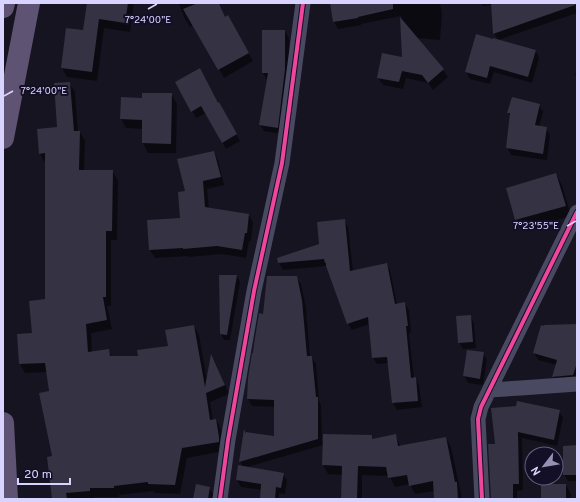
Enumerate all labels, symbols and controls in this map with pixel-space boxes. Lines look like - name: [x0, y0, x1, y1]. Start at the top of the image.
- text: 7°24'00"E: [125, 14, 171, 27]
- text: 7°24'00"E: [21, 85, 67, 98]
- text: 7°23'55"E: [513, 220, 559, 233]
- north arrow: [524, 446, 564, 486]
- scale bar: [18, 460, 70, 486]
- text: N: [528, 464, 544, 478]
- text: 20 m: [24, 467, 52, 483]

